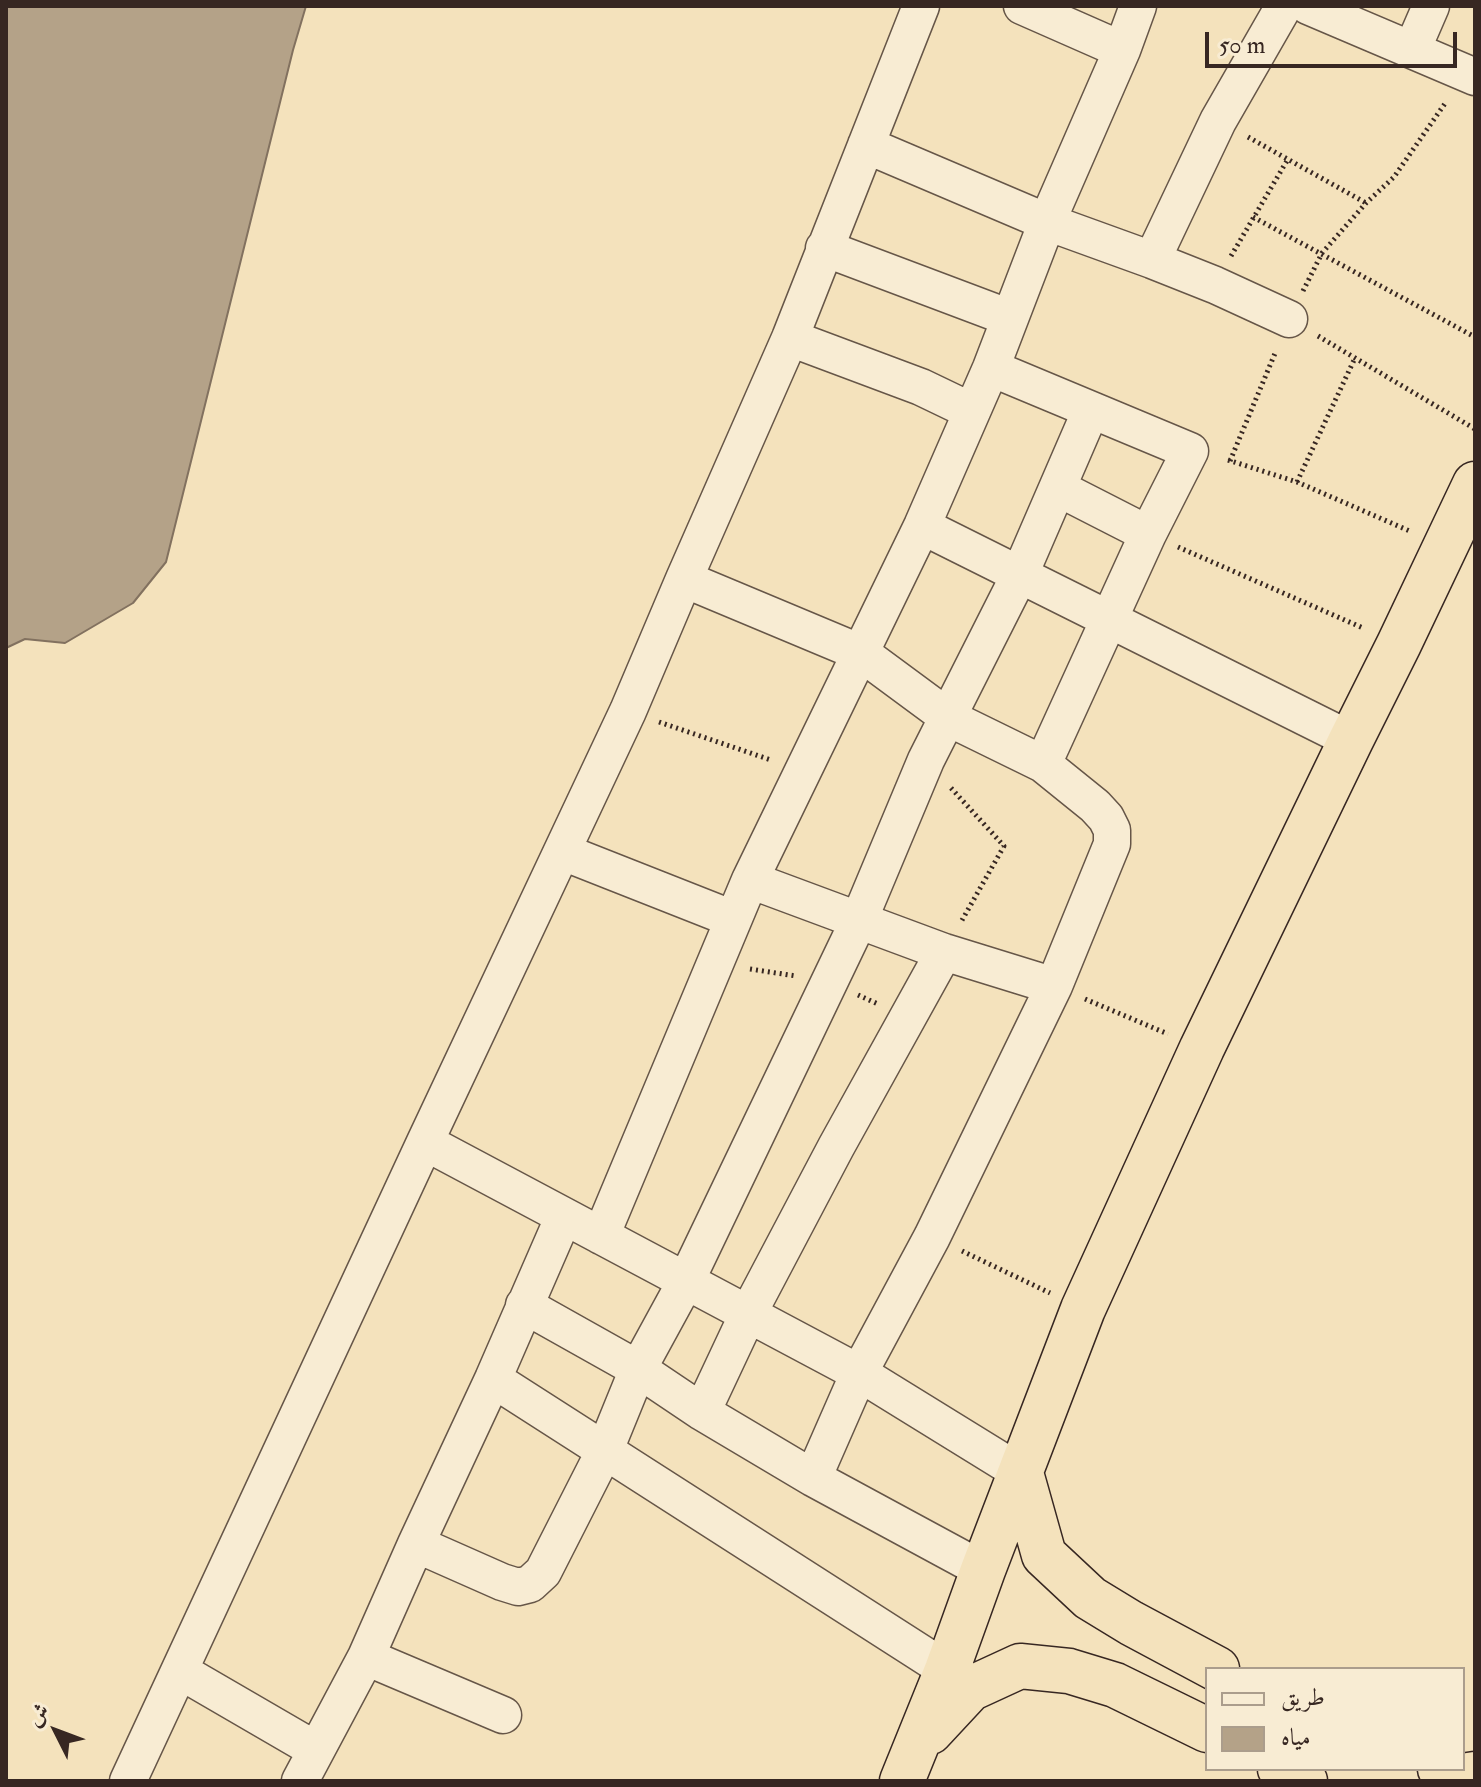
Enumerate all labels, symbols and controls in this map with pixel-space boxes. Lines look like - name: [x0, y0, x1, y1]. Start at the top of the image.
- scale bar: [1209, 16, 1461, 66]
- text: 50 m: [1219, 30, 1265, 61]
- legend: [1205, 1667, 1465, 1771]
- text: طريق: [1281, 1682, 1325, 1713]
- north arrow: [16, 1691, 96, 1771]
- text: ش: [20, 1697, 56, 1732]
- text: مياه: [1281, 1722, 1311, 1753]

